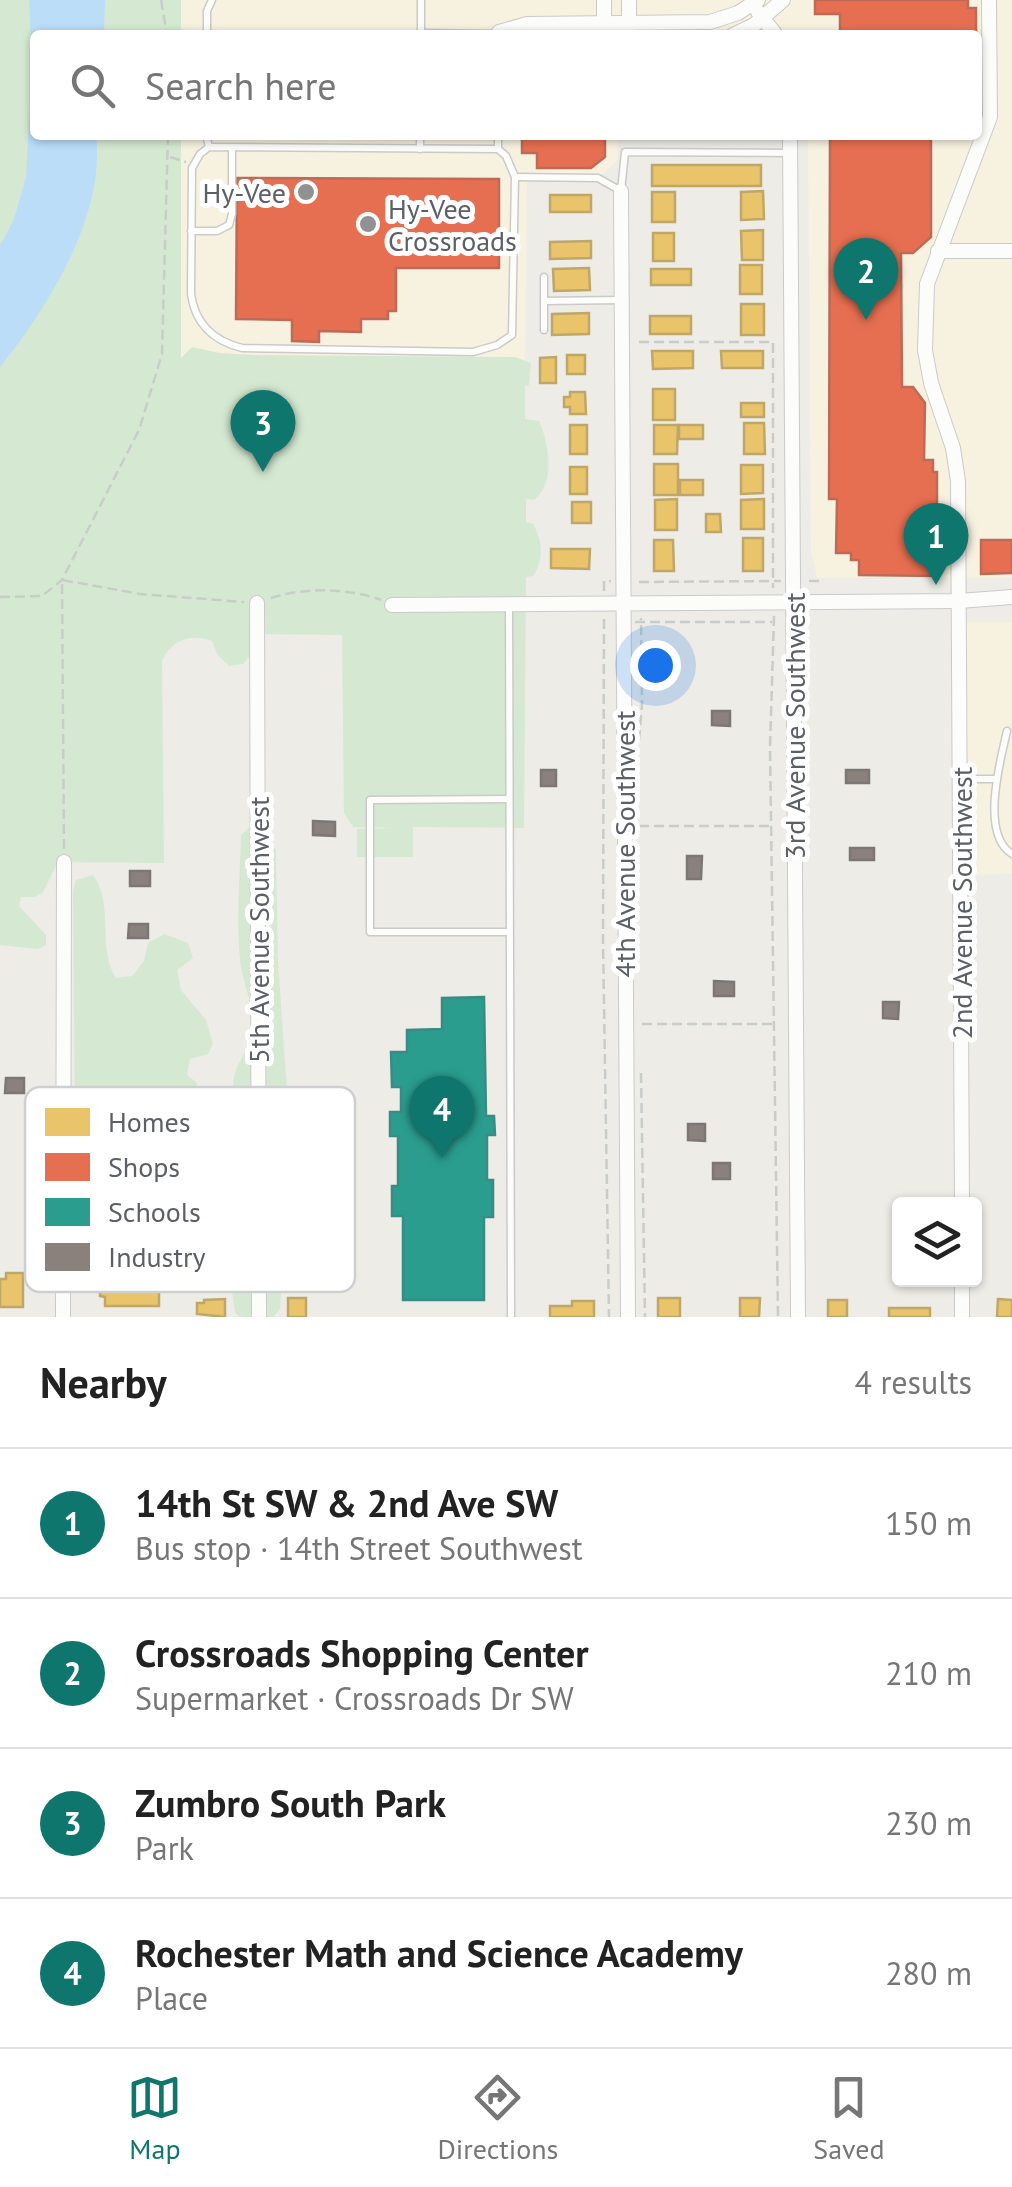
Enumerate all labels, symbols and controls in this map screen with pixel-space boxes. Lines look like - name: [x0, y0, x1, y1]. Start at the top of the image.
- search box: [30, 30, 982, 140]
- icon: search: [65, 58, 120, 113]
- text: Search here: [145, 61, 337, 110]
- place label: Hy-Vee: [202, 174, 286, 211]
- marker: Hy-Vee: [295, 181, 317, 203]
- place label: Hy-Vee Crossroads: [388, 190, 517, 259]
- marker: Hy-Vee Crossroads: [357, 213, 379, 235]
- pin: 2: [834, 238, 898, 320]
- pin: 3: [230, 390, 296, 472]
- pin: 1: [904, 502, 968, 585]
- street label: 3rd Avenue Southwest: [776, 592, 813, 859]
- your location: [630, 640, 681, 691]
- street label: 4th Avenue Southwest: [606, 710, 643, 978]
- street label: 2nd Avenue Southwest: [943, 766, 980, 1039]
- street label: 5th Avenue Southwest: [240, 796, 277, 1064]
- pin: 4: [410, 1076, 474, 1158]
- legend: [25, 1087, 355, 1292]
- text: Homes: [108, 1103, 191, 1140]
- text: Shops: [108, 1148, 180, 1185]
- text: Schools: [108, 1193, 201, 1230]
- map controls: [892, 1197, 982, 1287]
- button: layers: [892, 1197, 982, 1287]
- text: Industry: [108, 1238, 205, 1275]
- text: Nearby: [40, 1355, 167, 1410]
- text: 4 results: [854, 1361, 972, 1403]
- text: 14th St SW & 2nd Ave SW: [135, 1478, 558, 1527]
- text: 1: [63, 1502, 82, 1544]
- text: 150 m: [885, 1502, 972, 1544]
- text: Bus stop · 14th Street Southwest: [135, 1527, 583, 1569]
- text: Crossroads Shopping Center: [135, 1628, 589, 1677]
- text: 2: [63, 1652, 82, 1694]
- text: 210 m: [885, 1652, 972, 1694]
- text: Supermarket · Crossroads Dr SW: [135, 1677, 574, 1719]
- text: Zumbro South Park: [135, 1778, 446, 1827]
- text: 3: [63, 1802, 82, 1844]
- text: 230 m: [885, 1802, 972, 1844]
- text: Park: [135, 1827, 194, 1869]
- text: Rochester Math and Science Academy: [135, 1928, 743, 1977]
- text: 4: [63, 1952, 82, 1994]
- text: 280 m: [885, 1952, 972, 1994]
- text: Place: [135, 1977, 208, 2019]
- tab: Map: [127, 2070, 182, 2167]
- tab: Directions: [437, 2070, 558, 2167]
- tab: Saved: [813, 2070, 885, 2167]

